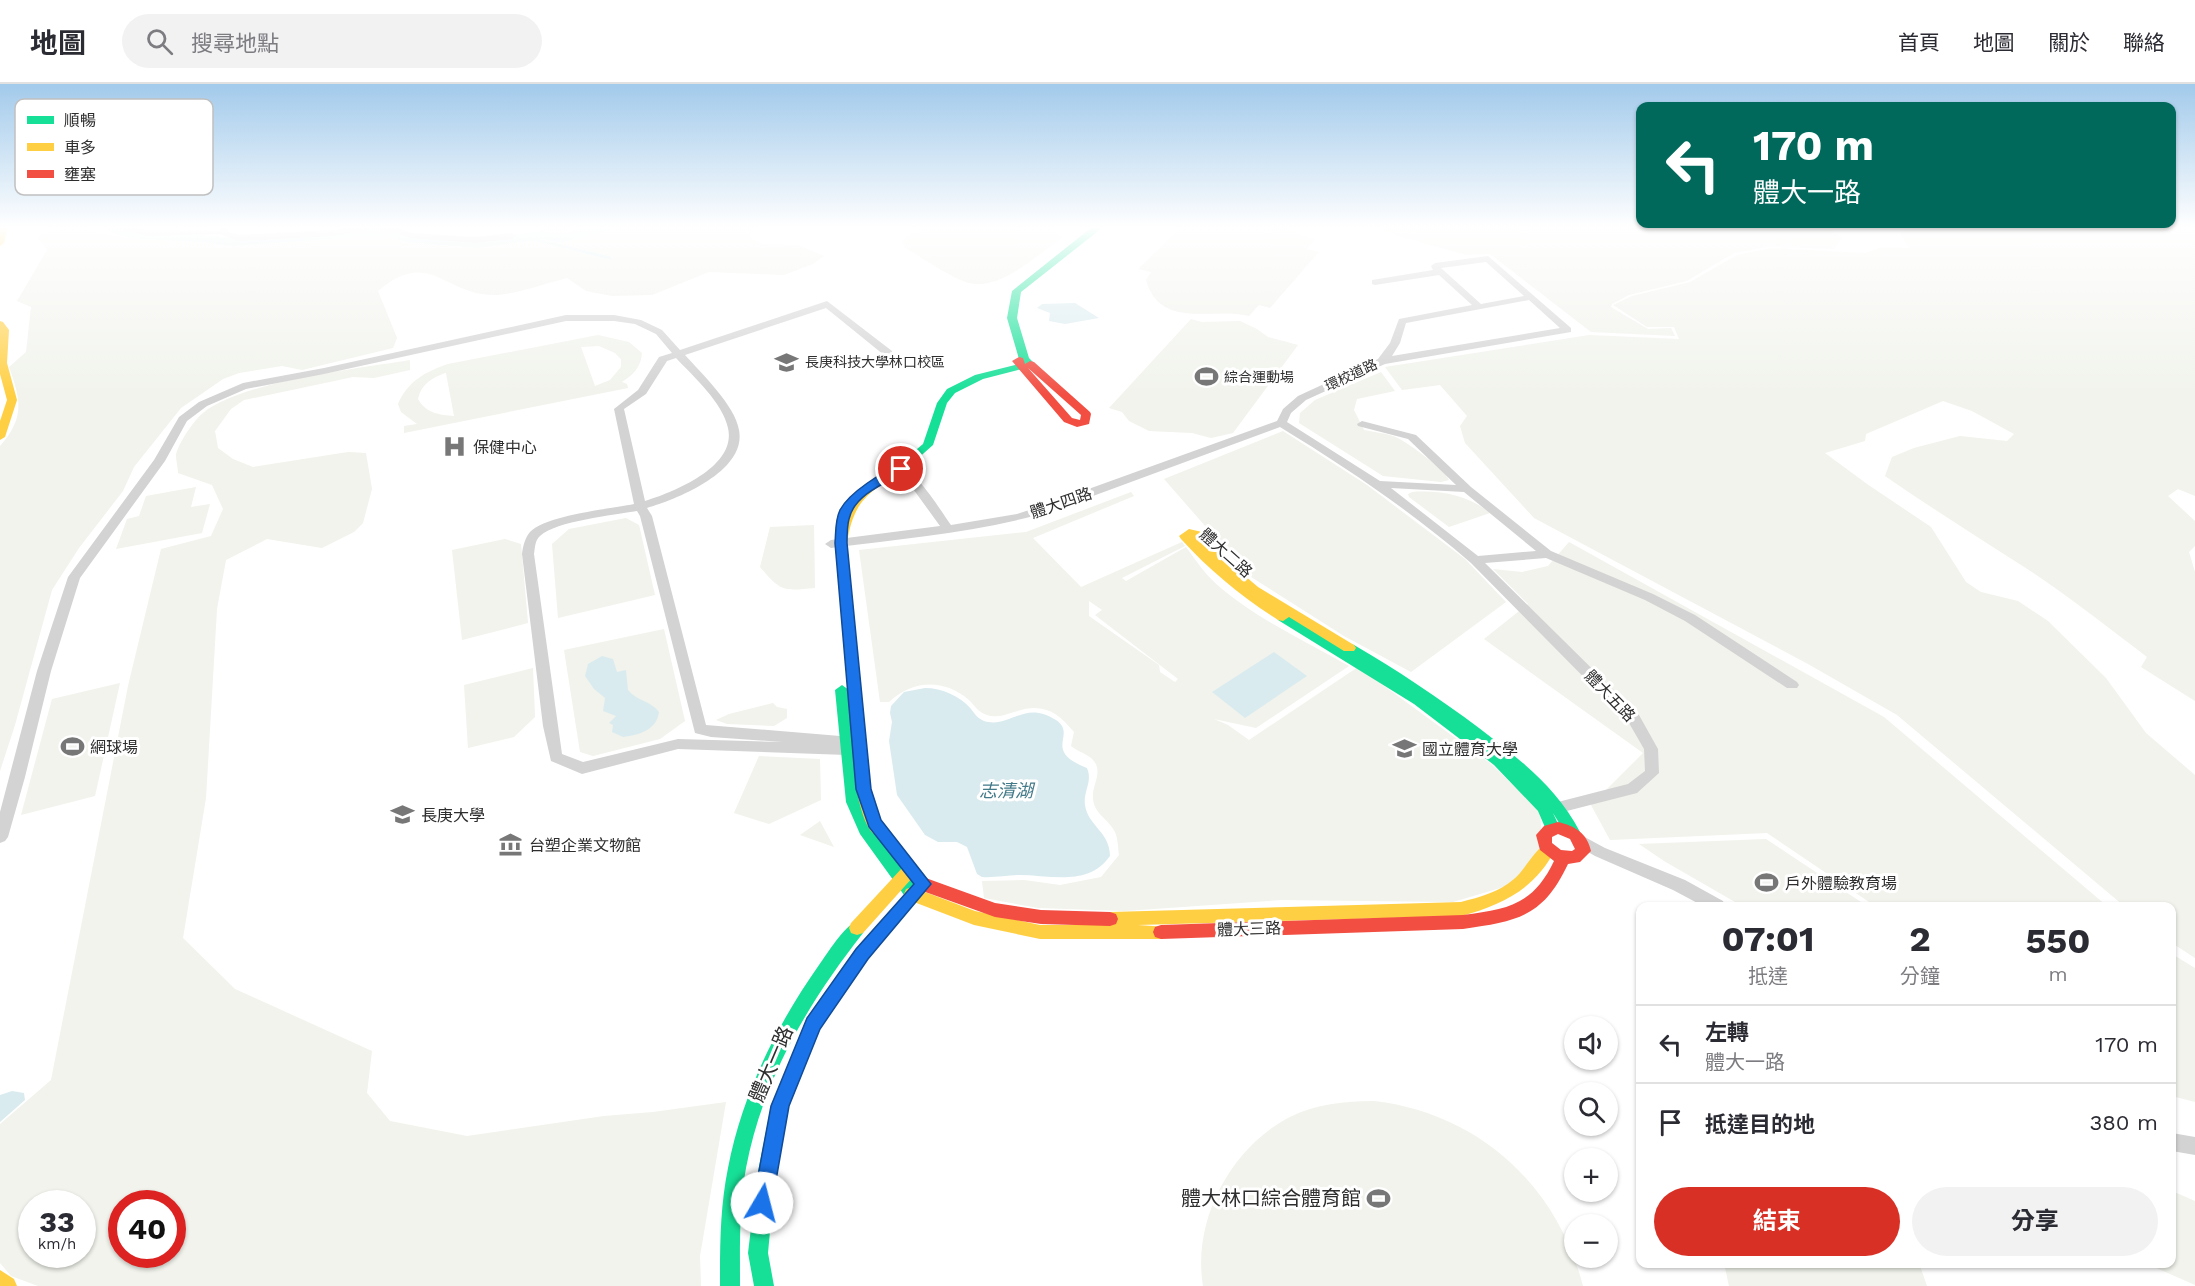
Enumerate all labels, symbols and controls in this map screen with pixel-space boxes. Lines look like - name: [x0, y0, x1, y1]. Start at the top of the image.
- search box: [122, 14, 542, 68]
- icon: search: [143, 25, 176, 58]
- text: 地圖: [30, 27, 86, 60]
- text: 首頁: [1898, 30, 1940, 55]
- text: 地圖: [1973, 30, 2015, 55]
- text: 關於: [2048, 30, 2090, 55]
- text: 聯絡: [2123, 30, 2165, 55]
- text: 搜尋地點: [191, 31, 279, 56]
- legend: [15, 99, 213, 195]
- text: 順暢: [64, 111, 96, 130]
- text: 170 m: [1753, 121, 1874, 170]
- icon: left: [1654, 126, 1732, 204]
- text: 車多: [64, 138, 96, 157]
- text: 壅塞: [64, 165, 96, 184]
- text: 體大一路: [1753, 177, 1861, 209]
- school or university icon: 長庚科技大學林口校區: [774, 349, 800, 375]
- place label: 長庚科技大學林口校區: [805, 354, 945, 370]
- street label: 環校道路: [1322, 356, 1380, 394]
- sports icon: 綜合運動場: [1193, 364, 1219, 390]
- place label: 綜合運動場: [1224, 369, 1294, 385]
- hospital icon: 保健中心: [442, 434, 468, 460]
- place label: 保健中心: [473, 438, 537, 457]
- pin: [875, 443, 926, 494]
- icon: arrive: [884, 452, 917, 485]
- street label: 體大四路: [1028, 484, 1094, 522]
- street label: 體大二路: [1196, 525, 1256, 581]
- street label: 體大五路: [1581, 666, 1639, 726]
- sports icon: 網球場: [59, 734, 85, 760]
- school or university icon: 國立體育大學: [1391, 736, 1417, 762]
- place label: 網球場: [90, 738, 138, 757]
- place label: 國立體育大學: [1422, 740, 1518, 759]
- water label: 志清湖: [979, 780, 1036, 801]
- school or university icon: 長庚大學: [390, 802, 416, 828]
- place label: 長庚大學: [421, 806, 485, 825]
- museum icon: 台塑企業文物館: [498, 832, 524, 858]
- place label: 台塑企業文物館: [529, 836, 641, 855]
- sports icon: 戶外體驗教育場: [1754, 870, 1780, 896]
- place label: 戶外體驗教育場: [1785, 874, 1897, 893]
- street label: 體大三路: [1217, 918, 1281, 940]
- text: 07:01: [1721, 918, 1815, 960]
- text: 2: [1909, 918, 1931, 960]
- text: 550: [2025, 920, 2091, 962]
- text: m: [2048, 962, 2067, 986]
- text: 抵達: [1748, 964, 1788, 988]
- text: 分鐘: [1900, 964, 1940, 988]
- map controls: [1564, 1016, 1618, 1268]
- button: sound: [1564, 1016, 1618, 1070]
- text: 左轉: [1705, 1020, 1749, 1045]
- street label: 體大一路: [744, 1022, 798, 1106]
- icon: left: [1654, 1028, 1687, 1061]
- text: 170 m: [2095, 1032, 2158, 1057]
- text: 體大一路: [1705, 1050, 1785, 1074]
- button: search: [1564, 1082, 1618, 1136]
- icon: arrive: [1654, 1106, 1687, 1139]
- text: 380 m: [2089, 1110, 2158, 1135]
- text: 抵達目的地: [1705, 1112, 1815, 1137]
- button: +: [1564, 1148, 1618, 1202]
- position arrow: [730, 1171, 794, 1235]
- sports icon: 體大林口綜合體育館: [1366, 1185, 1392, 1211]
- place label: 體大林口綜合體育館: [1181, 1186, 1361, 1210]
- button: 結束: [1654, 1187, 1900, 1256]
- button: 分享: [1912, 1187, 2158, 1256]
- speed limit sign: 40: [108, 1190, 186, 1268]
- text: 33: [39, 1204, 75, 1239]
- button: −: [1564, 1214, 1618, 1268]
- text: km/h: [38, 1235, 76, 1253]

